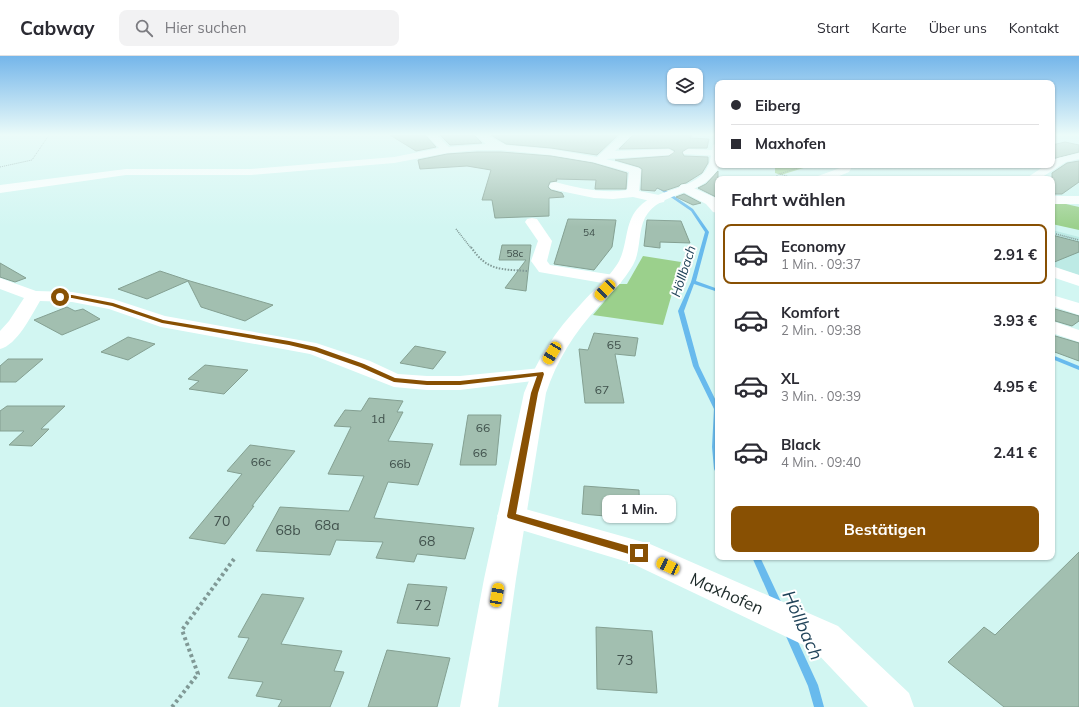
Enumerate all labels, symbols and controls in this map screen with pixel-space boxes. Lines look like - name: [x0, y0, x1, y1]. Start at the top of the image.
- search box: [119, 10, 399, 46]
- text: Cabway: [20, 16, 95, 40]
- icon: search: [133, 17, 155, 39]
- text: Hier suchen: [165, 18, 246, 37]
- text: Start: [817, 19, 849, 37]
- text: Karte: [871, 19, 907, 37]
- text: Über uns: [929, 19, 987, 37]
- text: Kontakt: [1009, 19, 1059, 37]
- map controls: [667, 68, 703, 104]
- button: layers: [667, 68, 703, 104]
- text: Eiberg: [755, 96, 800, 115]
- text: Maxhofen: [755, 134, 826, 153]
- text: Fahrt wählen: [731, 188, 846, 211]
- house number: 54: [583, 226, 595, 239]
- icon: car: [733, 236, 769, 272]
- text: Economy: [781, 237, 846, 256]
- water label: Höllbach: [667, 243, 699, 299]
- text: 2.91 €: [993, 245, 1037, 264]
- house number: 58c: [507, 247, 524, 260]
- text: 1 Min. · 09:37: [781, 256, 861, 272]
- car: [592, 277, 618, 303]
- route start: [51, 288, 69, 306]
- icon: car: [733, 302, 769, 338]
- text: Komfort: [781, 303, 839, 322]
- text: 3.93 €: [993, 311, 1037, 330]
- text: 2 Min. · 09:38: [781, 322, 861, 338]
- house number: 65: [607, 337, 621, 352]
- car: [541, 340, 563, 366]
- icon: car: [733, 368, 769, 404]
- text: XL: [781, 369, 799, 388]
- text: 4.95 €: [993, 377, 1037, 396]
- house number: 67: [595, 382, 609, 397]
- text: 3 Min. · 09:39: [781, 388, 861, 404]
- house number: 1d: [371, 411, 385, 426]
- house number: 66: [476, 420, 490, 435]
- icon: car: [733, 434, 769, 470]
- text: Black: [781, 435, 820, 454]
- text: 2.41 €: [993, 443, 1037, 462]
- house number: 66: [473, 445, 487, 460]
- house number: 66c: [251, 454, 271, 469]
- text: 4 Min. · 09:40: [781, 454, 861, 470]
- house number: 66b: [389, 456, 411, 471]
- callout: 1 Min.: [602, 495, 676, 523]
- text: 1 Min.: [620, 501, 658, 517]
- button: Bestätigen: [731, 506, 1039, 552]
- house number: 70: [214, 512, 230, 530]
- house number: 68a: [314, 516, 340, 534]
- house number: 68b: [275, 521, 301, 539]
- house number: 68: [419, 532, 435, 550]
- route end: [630, 544, 648, 562]
- car: [655, 555, 681, 577]
- street label: Maxhofen: [687, 568, 767, 618]
- car: [489, 582, 505, 608]
- water label: Höllbach: [778, 587, 828, 663]
- house number: 72: [415, 596, 431, 614]
- house number: 73: [617, 651, 633, 669]

